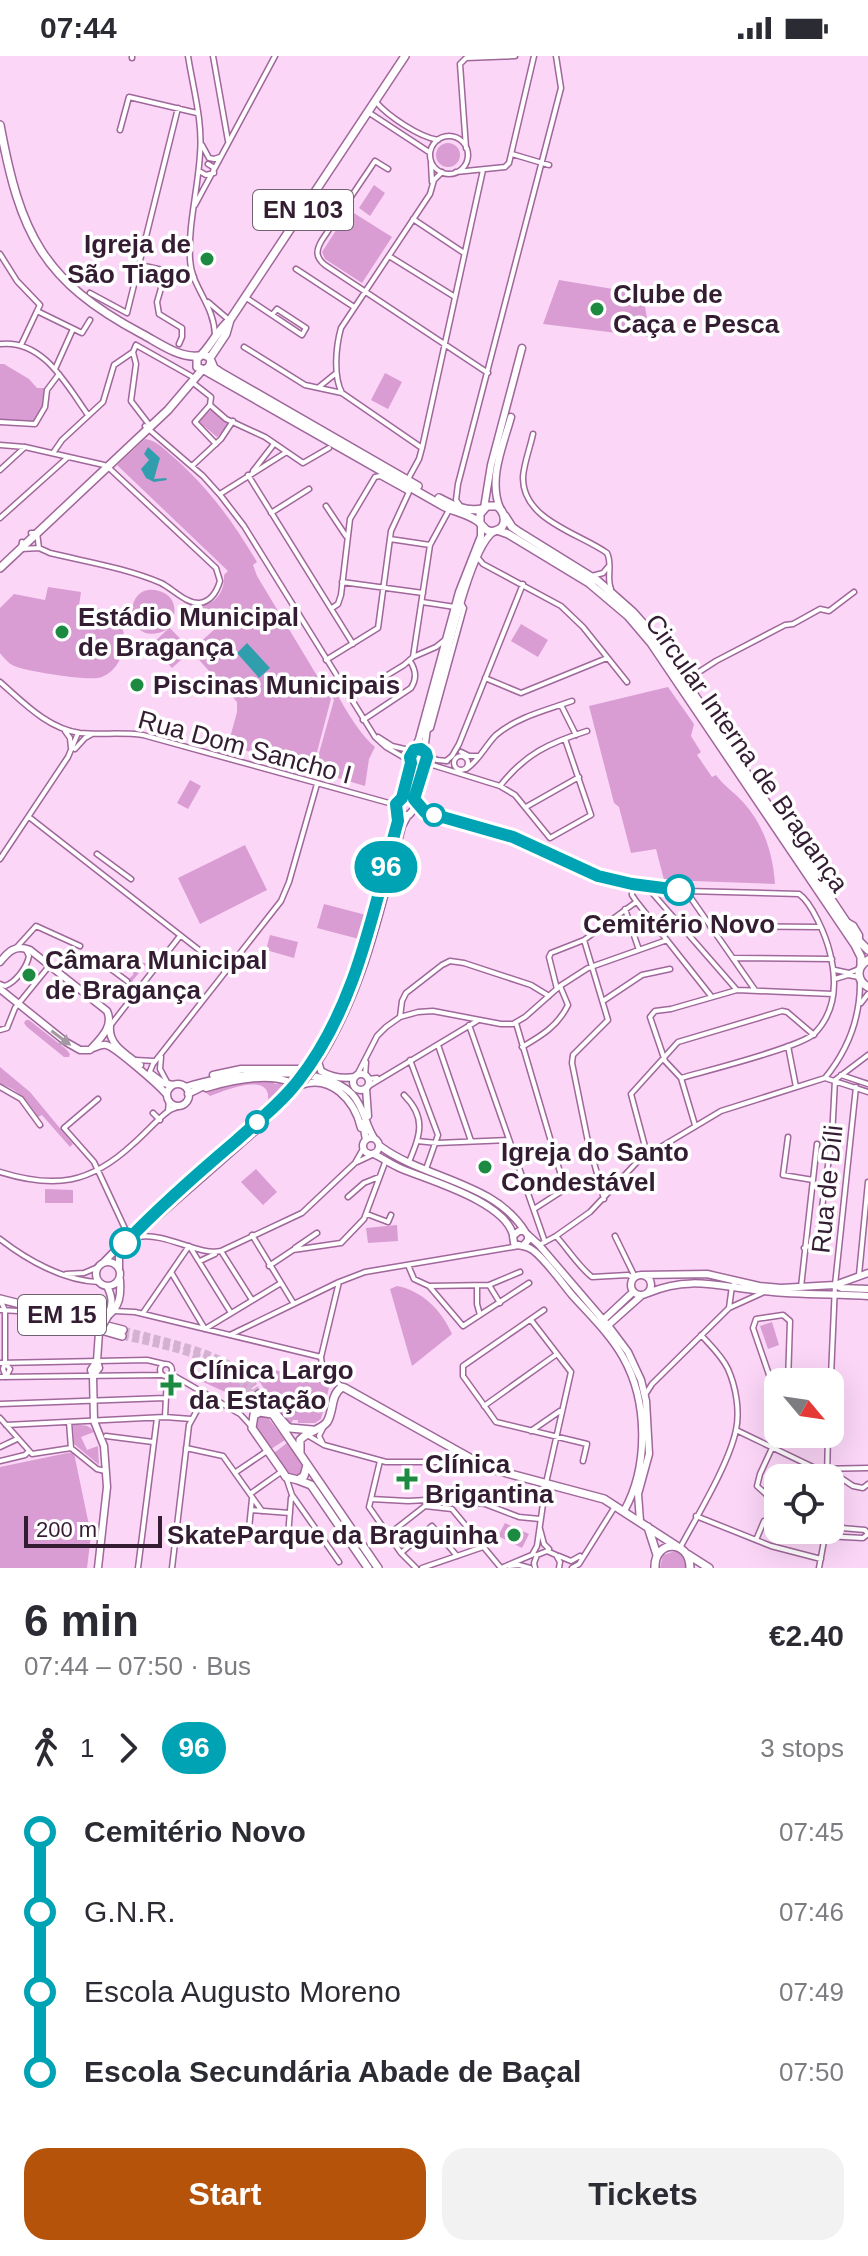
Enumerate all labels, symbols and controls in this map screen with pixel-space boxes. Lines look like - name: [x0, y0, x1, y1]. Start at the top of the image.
- text: 07:44: [40, 11, 117, 44]
- road number: EN 103: [253, 190, 353, 230]
- place label: Igreja de São Tiago: [67, 229, 191, 289]
- marker: Igreja de São Tiago: [198, 250, 216, 268]
- place label: Clube de Caça e Pesca: [613, 279, 780, 339]
- marker: Clube de Caça e Pesca: [588, 300, 606, 318]
- place label: Estádio Municipal de Bragança: [78, 602, 299, 662]
- street label: Circular Interna de Bragança: [639, 608, 855, 898]
- marker: Estádio Municipal de Bragança: [53, 623, 71, 641]
- place label: Piscinas Municipais: [153, 670, 400, 700]
- marker: Piscinas Municipais: [128, 676, 146, 694]
- street label: Rua Dom Sancho I: [135, 704, 355, 790]
- unlabelled marker: [423, 804, 445, 826]
- line badge: 96: [350, 841, 422, 893]
- text: 96: [370, 851, 402, 882]
- marker: Cemitério Novo: [664, 875, 694, 905]
- place label: Cemitério Novo: [583, 909, 775, 939]
- place label: Câmara Municipal de Bragança: [45, 945, 268, 1005]
- marker: Câmara Municipal de Bragança: [20, 966, 38, 984]
- one-way arrow: [51, 1029, 71, 1045]
- unlabelled marker: [246, 1111, 268, 1133]
- street label: Rua de Díli: [805, 1123, 849, 1255]
- place label: Igreja do Santo Condestável: [501, 1137, 689, 1197]
- marker: Igreja do Santo Condestável: [476, 1158, 494, 1176]
- unlabelled marker: [110, 1228, 140, 1258]
- road number: EM 15: [18, 1295, 106, 1335]
- place label: Clínica Largo da Estação: [189, 1355, 354, 1415]
- north arrow: [764, 1368, 844, 1448]
- map controls: [764, 1368, 844, 1544]
- marker: Clínica Largo da Estação: [160, 1374, 182, 1396]
- place label: Clínica Brigantina: [425, 1449, 554, 1509]
- button: locate: [764, 1464, 844, 1544]
- marker: Clínica Brigantina: [396, 1468, 418, 1490]
- scale bar: [24, 1512, 162, 1548]
- text: 200 m: [36, 1517, 97, 1542]
- place label: SkateParque da Braguinha: [167, 1520, 499, 1550]
- marker: SkateParque da Braguinha: [505, 1526, 523, 1544]
- text: 6 min: [24, 1596, 139, 1645]
- text: €2.40: [769, 1619, 844, 1652]
- text: 07:44 – 07:50 · Bus: [24, 1651, 251, 1681]
- icon: walk: [24, 1726, 68, 1770]
- icon: forward: [106, 1726, 150, 1770]
- text: 96: [178, 1732, 210, 1763]
- text: 1: [80, 1733, 94, 1763]
- text: 3 stops: [760, 1733, 844, 1763]
- text: Cemitério Novo: [84, 1815, 306, 1848]
- text: 07:45: [779, 1817, 844, 1847]
- text: G.N.R.: [84, 1895, 176, 1928]
- text: 07:46: [779, 1897, 844, 1927]
- text: Escola Augusto Moreno: [84, 1975, 401, 2008]
- text: 07:49: [779, 1977, 844, 2007]
- text: Escola Secundária Abade de Baçal: [84, 2055, 581, 2088]
- text: 07:50: [779, 2057, 844, 2087]
- button: Start: [24, 2148, 426, 2240]
- button: Tickets: [442, 2148, 844, 2240]

